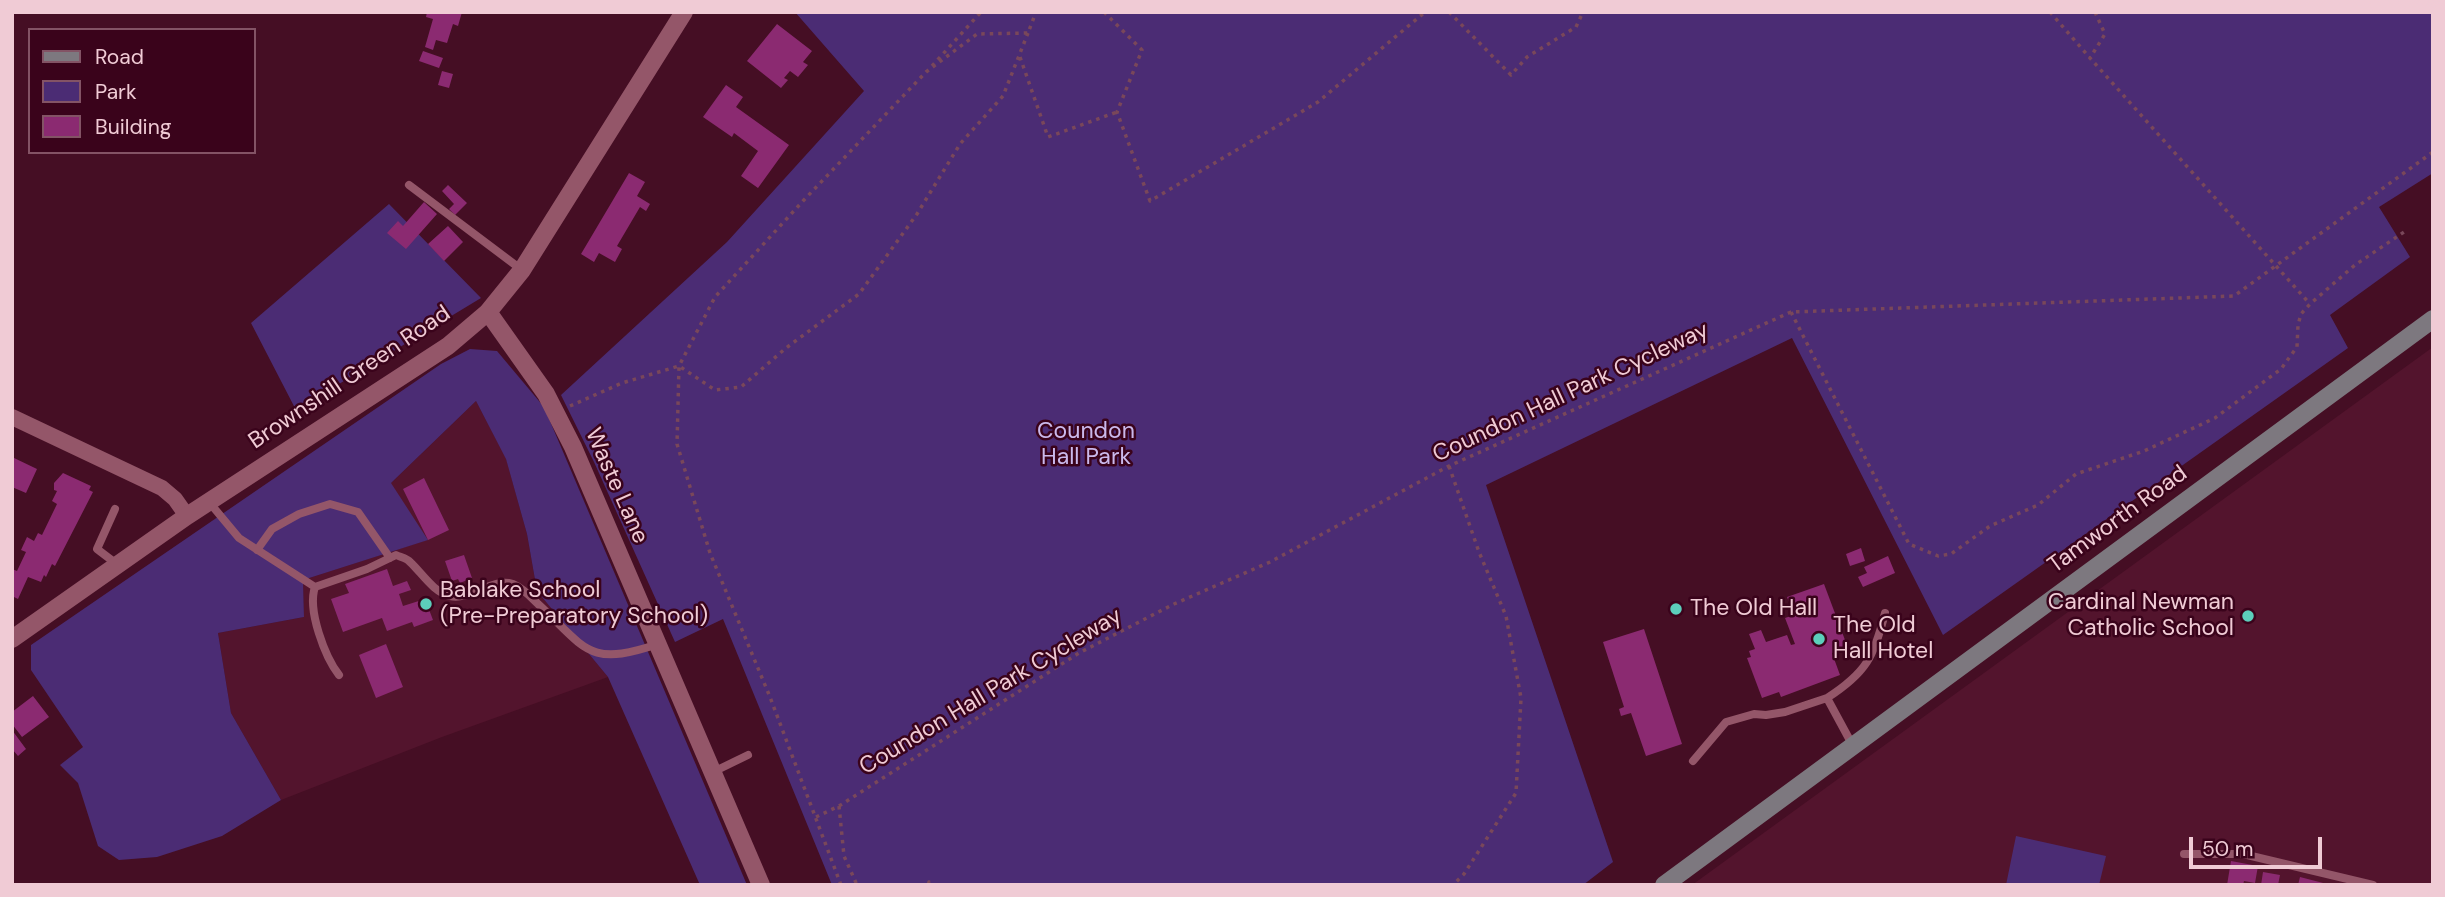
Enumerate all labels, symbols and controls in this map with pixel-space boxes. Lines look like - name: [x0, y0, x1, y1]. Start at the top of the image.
- legend: [28, 28, 256, 154]
- text: Road: [95, 43, 144, 71]
- text: Park: [95, 78, 136, 106]
- text: Building: [95, 113, 171, 141]
- street label: Brownshill Green Road: [244, 300, 456, 456]
- street label: Coundon Hall Park Cycleway: [1429, 317, 1713, 469]
- park label: Coundon Hall Park: [1037, 418, 1135, 472]
- street label: Waste Lane: [578, 424, 654, 548]
- street label: Tamworth Road: [2043, 460, 2193, 580]
- place label: Bablake School (Pre-Preparatory School): [440, 577, 708, 631]
- place label: Cardinal Newman Catholic School: [2048, 589, 2234, 643]
- place label: The Old Hall: [1690, 595, 1817, 623]
- marker: Bablake School (Pre-Preparatory School): [418, 596, 434, 612]
- marker: The Old Hall: [1668, 601, 1684, 617]
- street label: Coundon Hall Park Cycleway: [855, 603, 1127, 781]
- marker: Cardinal Newman Catholic School: [2240, 608, 2256, 624]
- place label: The Old Hall Hotel: [1833, 612, 1933, 666]
- marker: The Old Hall Hotel: [1811, 631, 1827, 647]
- scale bar: [2193, 824, 2326, 868]
- text: 50 m: [2202, 835, 2253, 863]

